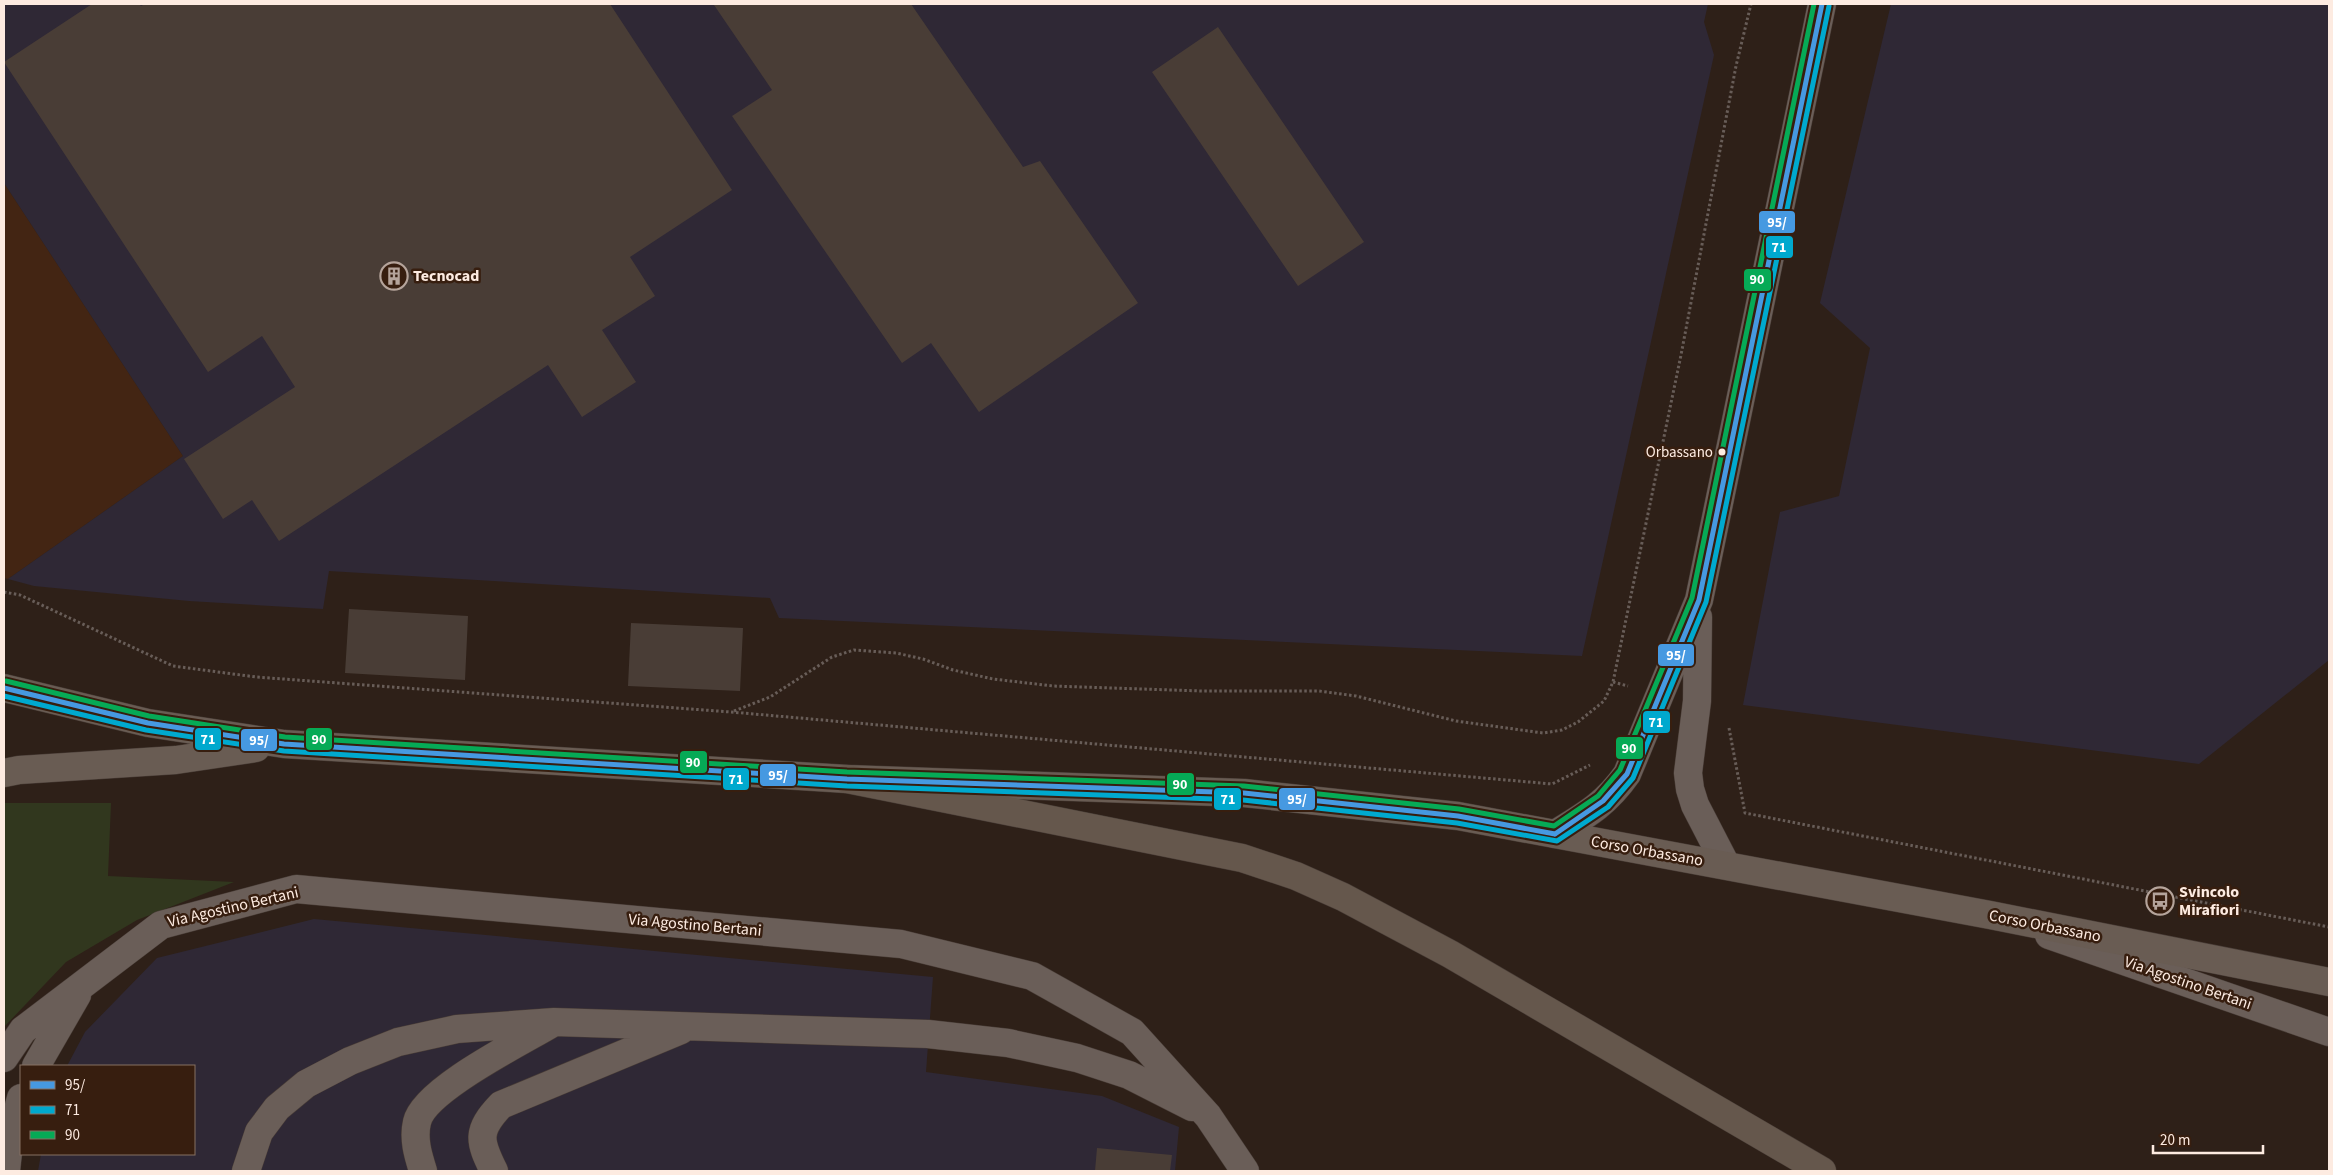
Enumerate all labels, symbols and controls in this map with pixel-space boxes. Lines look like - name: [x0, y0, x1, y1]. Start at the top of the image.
- line badge: 95/: [1758, 210, 1796, 234]
- text: 95/: [1767, 213, 1787, 233]
- line badge: 71: [1765, 235, 1794, 259]
- text: 71: [1772, 238, 1786, 258]
- building icon: Tecnocad: [379, 261, 409, 291]
- place label: Tecnocad: [413, 265, 479, 287]
- line badge: 90: [1743, 268, 1772, 292]
- text: 90: [1750, 270, 1764, 290]
- place label: Orbassano: [1646, 442, 1713, 463]
- marker: Orbassano: [1717, 447, 1727, 457]
- line badge: 95/: [1657, 643, 1695, 667]
- text: 95/: [1666, 646, 1686, 666]
- line badge: 71: [1642, 710, 1671, 734]
- text: 71: [1649, 713, 1663, 733]
- line badge: 71: [194, 727, 222, 751]
- line badge: 90: [305, 727, 333, 751]
- line badge: 95/: [240, 728, 278, 752]
- text: 71: [201, 730, 215, 750]
- text: 90: [312, 730, 326, 750]
- text: 95/: [249, 731, 269, 751]
- line badge: 90: [1615, 736, 1644, 760]
- text: 90: [1622, 739, 1636, 759]
- line badge: 90: [679, 750, 708, 774]
- text: 90: [686, 753, 700, 773]
- line badge: 95/: [759, 763, 797, 787]
- text: 95/: [768, 766, 788, 786]
- line badge: 71: [722, 767, 750, 791]
- text: 71: [729, 770, 743, 790]
- line badge: 90: [1166, 772, 1195, 796]
- text: 90: [1173, 775, 1187, 795]
- line badge: 71: [1213, 787, 1242, 811]
- line badge: 95/: [1278, 787, 1316, 811]
- text: 71: [1221, 790, 1235, 810]
- text: 95/: [1287, 790, 1307, 810]
- street label: Corso Orbassano: [1589, 830, 1705, 872]
- street label: Via Agostino Bertani: [165, 881, 301, 933]
- place label: Svincolo Mirafiori: [2179, 881, 2240, 921]
- bus stop icon: Svincolo Mirafiori: [2145, 886, 2175, 916]
- street label: Corso Orbassano: [1987, 904, 2103, 948]
- street label: Via Agostino Bertani: [627, 908, 763, 942]
- street label: Via Agostino Bertani: [2121, 951, 2255, 1015]
- legend: [20, 1065, 195, 1155]
- text: 95/: [65, 1075, 86, 1096]
- text: 71: [65, 1100, 80, 1121]
- scale bar: [2153, 1122, 2263, 1154]
- text: 90: [65, 1125, 80, 1146]
- text: 20 m: [2160, 1130, 2190, 1151]

